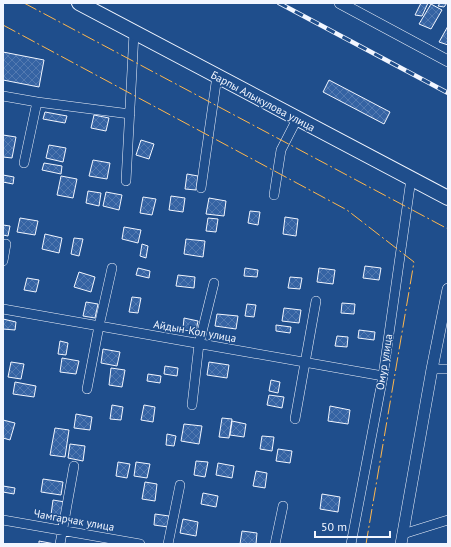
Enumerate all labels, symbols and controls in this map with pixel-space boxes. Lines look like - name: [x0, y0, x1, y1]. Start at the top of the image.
- street label: Барпы Алыкулова улица: [209, 68, 317, 134]
- street label: Айдын-Кол улица: [152, 317, 238, 345]
- street label: Омур улица: [373, 333, 395, 391]
- street label: Чамгарчак улица: [33, 506, 115, 534]
- scale bar: [315, 513, 390, 539]
- text: 50 m: [321, 519, 347, 534]

